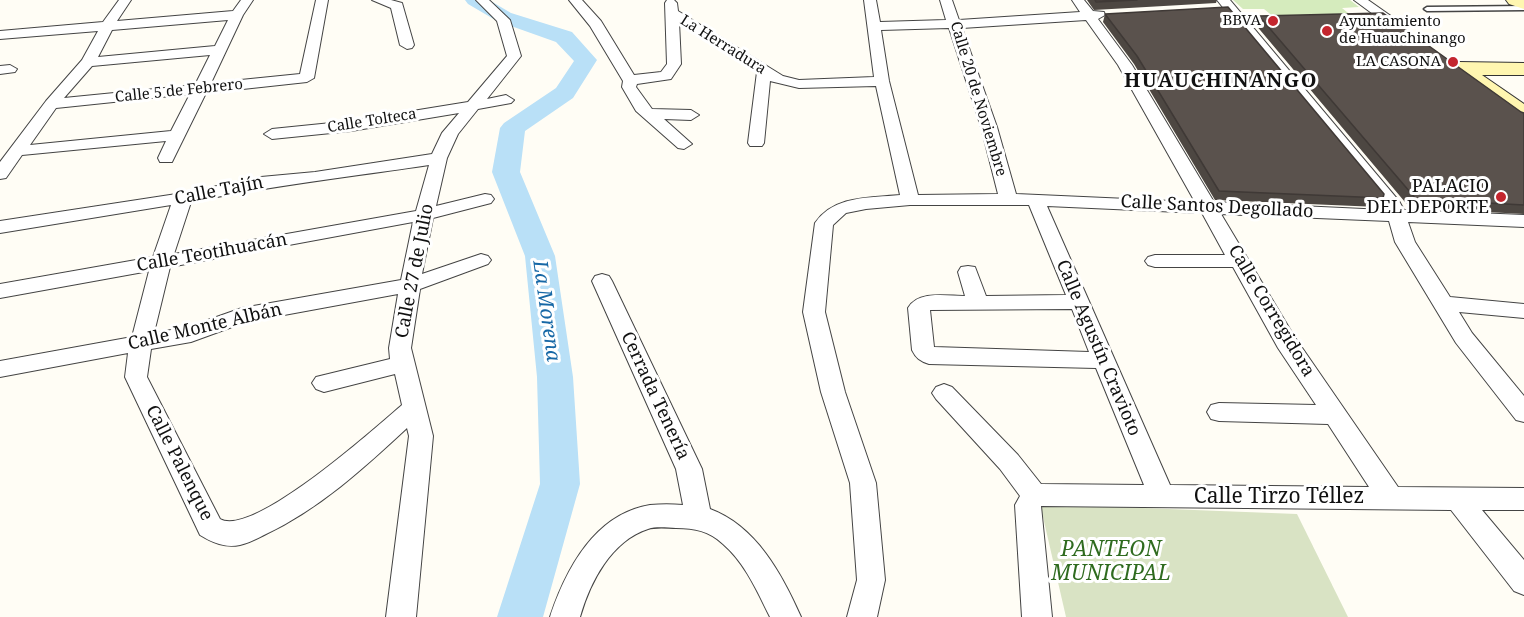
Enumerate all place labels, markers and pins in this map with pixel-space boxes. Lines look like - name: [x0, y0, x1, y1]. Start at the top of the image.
- place label: BBVA: [1222, 12, 1261, 30]
- place label: Ayuntamiento de Huauchinango: [1339, 13, 1466, 48]
- marker: BBVA: [1266, 14, 1280, 28]
- marker: Ayuntamiento de Huauchinango: [1320, 24, 1334, 38]
- place label: LA CASONA: [1356, 53, 1441, 71]
- marker: LA CASONA: [1446, 55, 1460, 69]
- place label: PALACIO DEL DEPORTE: [1367, 176, 1489, 219]
- marker: PALACIO DEL DEPORTE: [1494, 190, 1508, 204]

